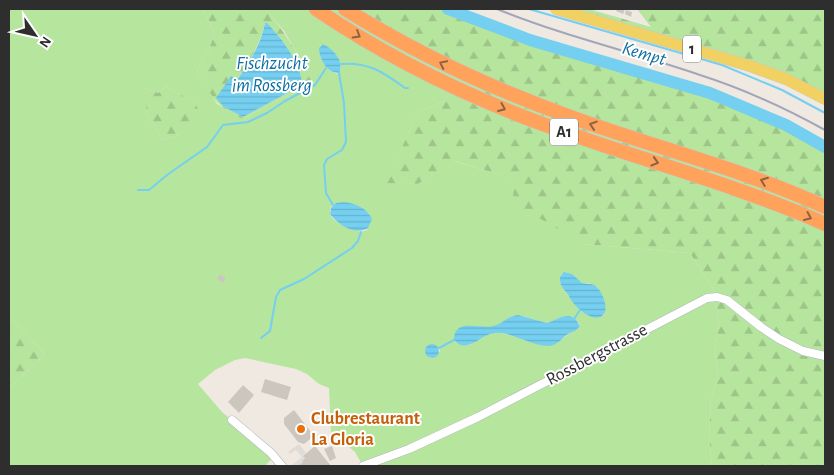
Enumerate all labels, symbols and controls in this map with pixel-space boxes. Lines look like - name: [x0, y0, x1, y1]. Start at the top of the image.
- north arrow: [10, 10, 60, 60]
- one-way arrow: [352, 28, 361, 38]
- text: N: [36, 34, 53, 50]
- road number: 1: [683, 36, 701, 62]
- water label: Kempt: [620, 39, 669, 70]
- water label: Fischzucht im Rossberg: [232, 54, 312, 95]
- one-way arrow: [439, 60, 448, 70]
- one-way arrow: [497, 102, 506, 113]
- road number: A1: [550, 118, 578, 146]
- one-way arrow: [589, 121, 598, 131]
- one-way arrow: [651, 156, 659, 166]
- one-way arrow: [760, 177, 769, 187]
- one-way arrow: [803, 210, 812, 221]
- street label: Rossbergstrasse: [544, 321, 650, 389]
- place label: Clubrestaurant La Gloria: [311, 410, 420, 449]
- marker: Clubrestaurant La Gloria: [295, 423, 307, 435]

